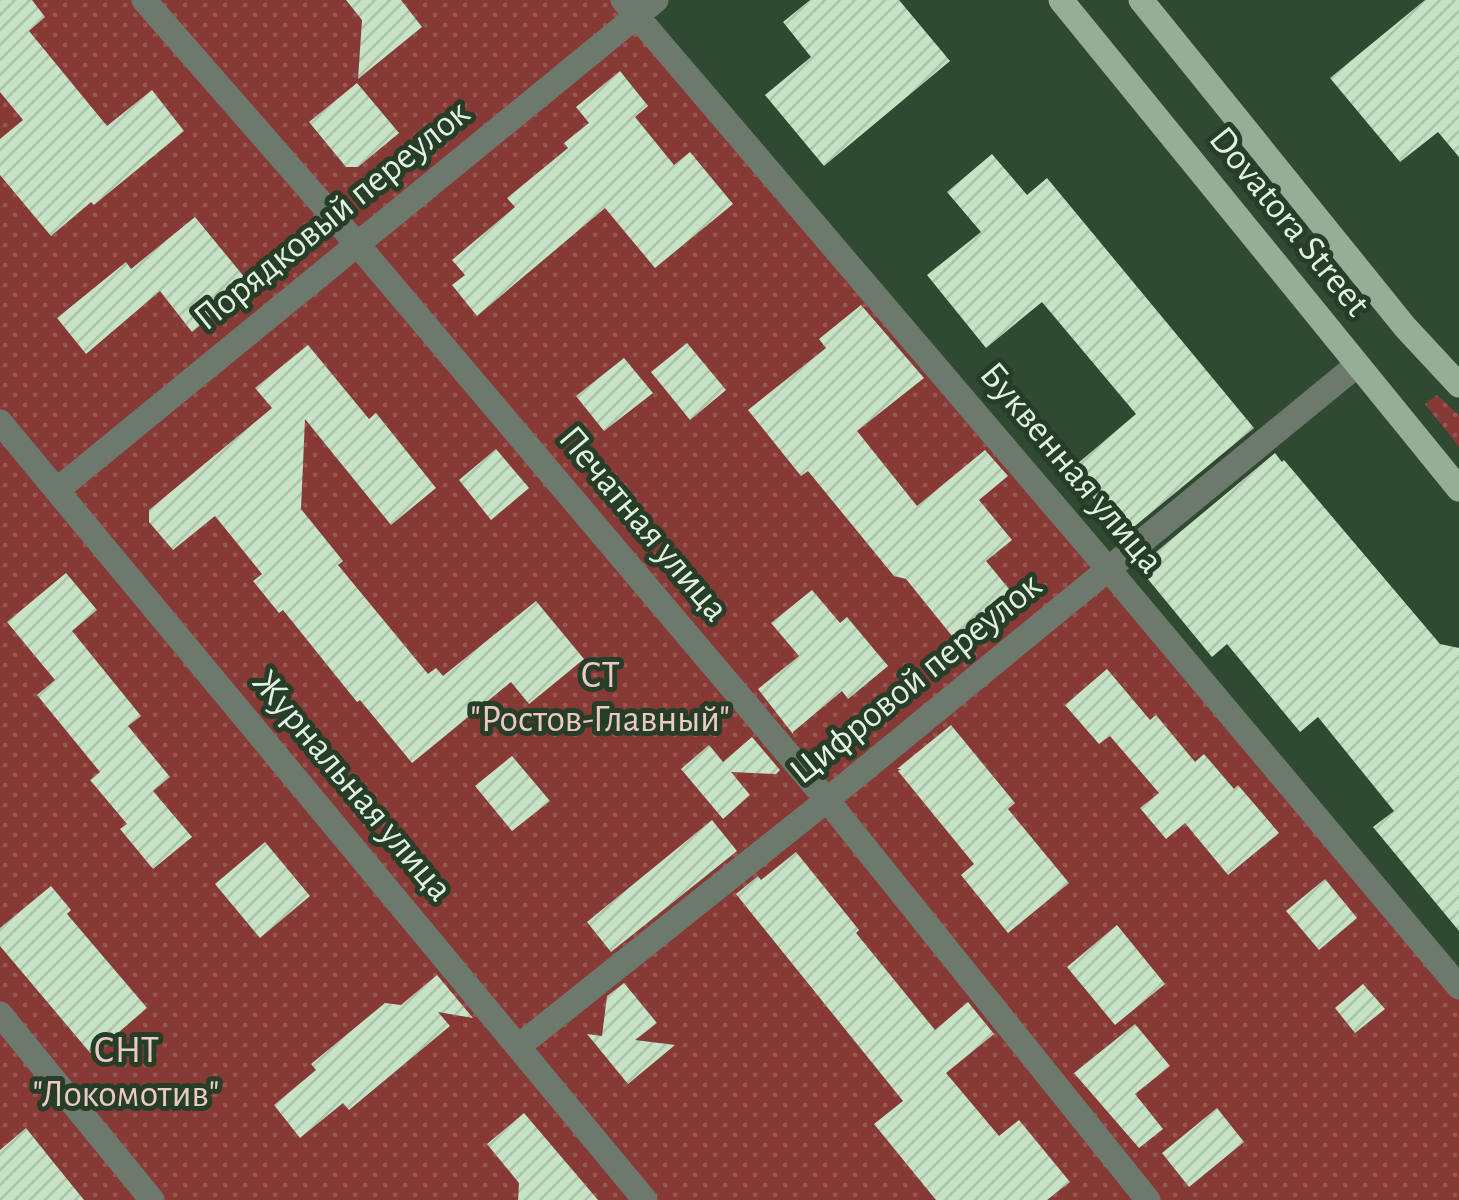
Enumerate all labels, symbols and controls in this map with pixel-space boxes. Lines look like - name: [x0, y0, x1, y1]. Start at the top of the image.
- street label: Порядковый переулок: [187, 94, 477, 338]
- street label: Dovatora Street: [1202, 120, 1376, 324]
- street label: Буквенная улица: [972, 355, 1170, 581]
- street label: Печатная улица: [551, 419, 735, 629]
- street label: Цифровой переулок: [783, 566, 1049, 792]
- park label: СТ "Ростов-Главный": [470, 657, 730, 739]
- street label: Журнальная улица: [245, 663, 459, 909]
- park label: СНТ "Локомотив": [33, 1032, 219, 1114]

